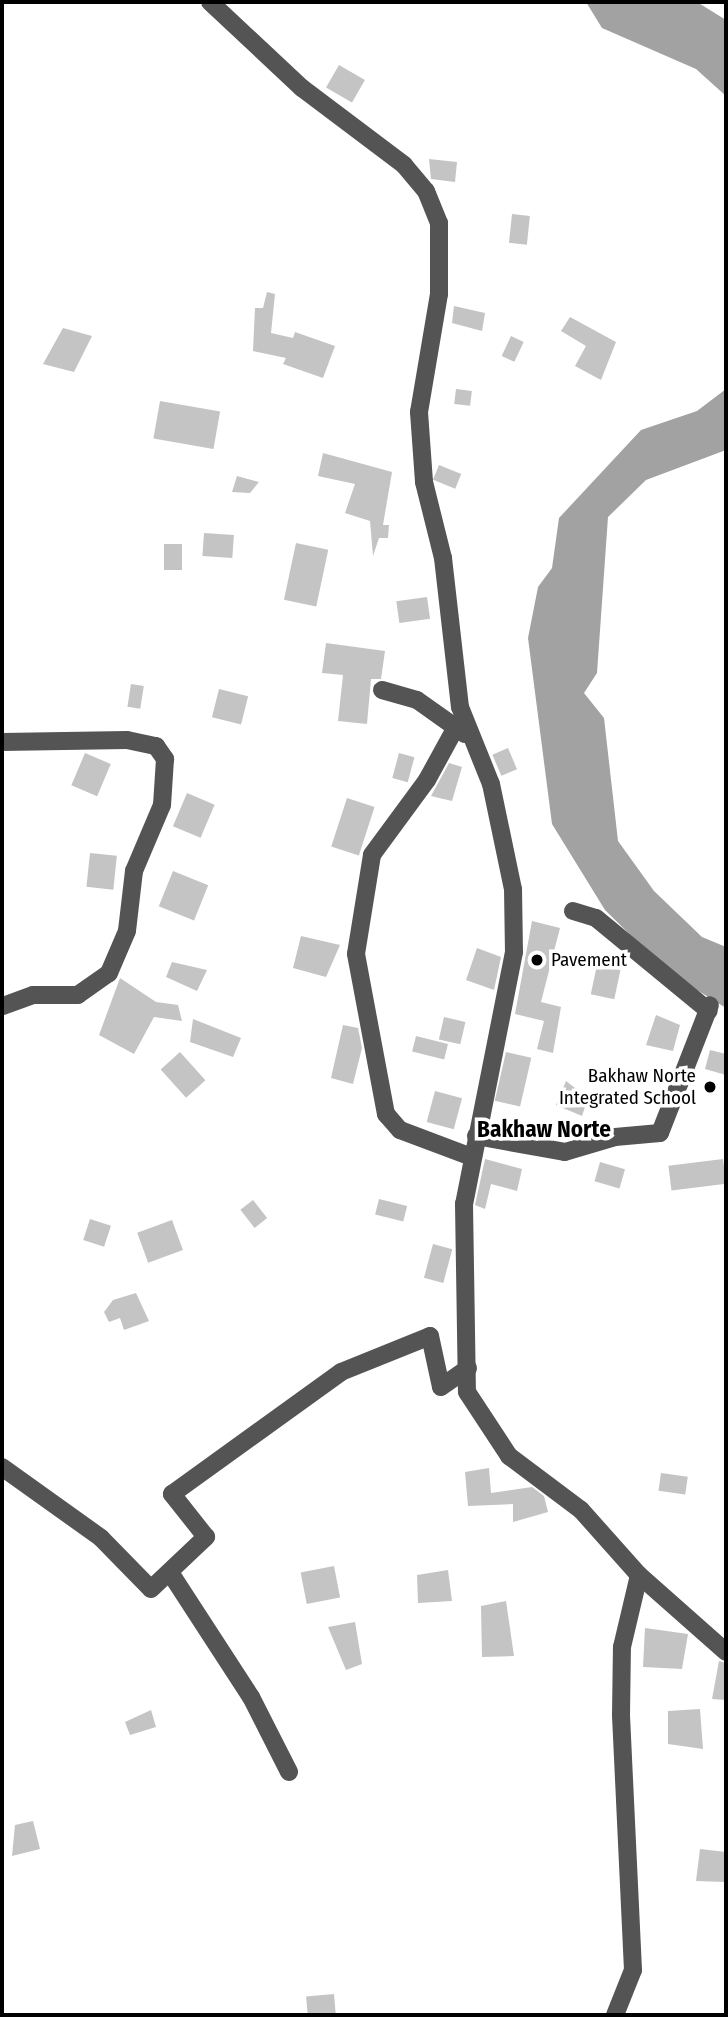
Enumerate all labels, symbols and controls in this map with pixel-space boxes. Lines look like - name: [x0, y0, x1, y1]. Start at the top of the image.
- place label: Pavement: [551, 949, 627, 971]
- marker: Pavement: [529, 952, 545, 968]
- place label: Bakhaw Norte Integrated School: [559, 1065, 696, 1109]
- marker: Bakhaw Norte Integrated School: [702, 1079, 718, 1095]
- district label: Bakhaw Norte: [477, 1115, 611, 1143]

